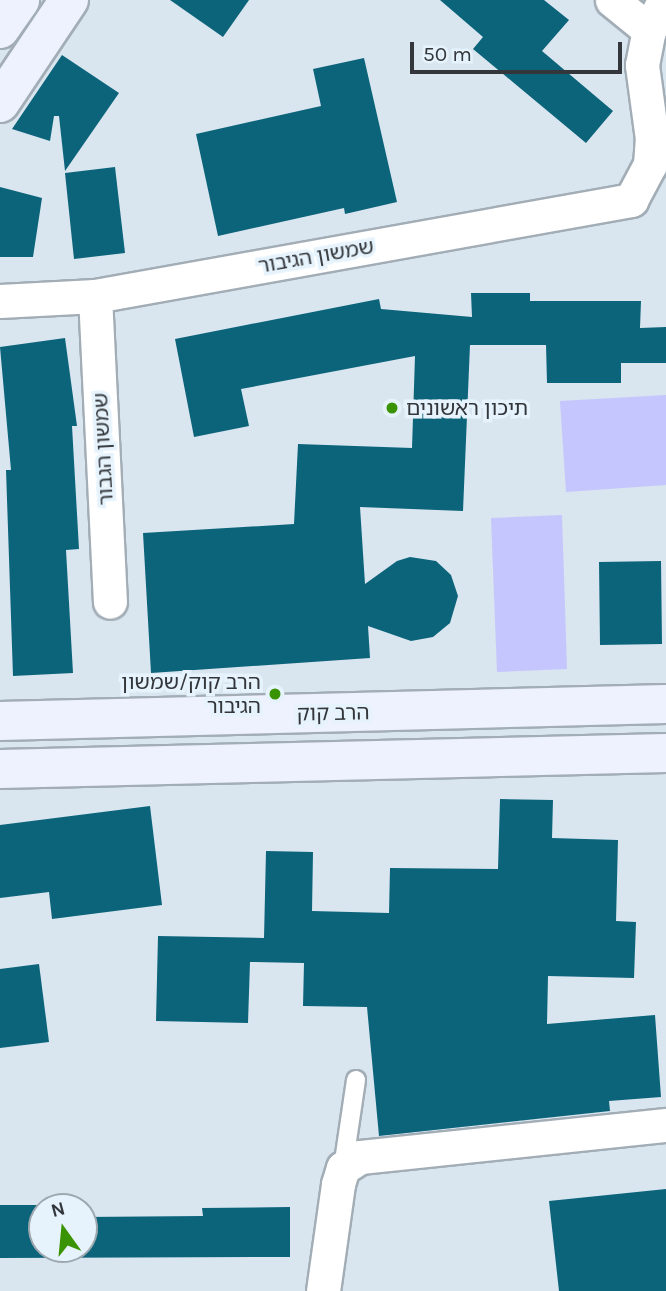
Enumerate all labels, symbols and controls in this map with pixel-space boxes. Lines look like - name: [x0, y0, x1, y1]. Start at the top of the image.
- scale bar: [414, 28, 626, 72]
- text: 50 m: [423, 42, 472, 66]
- street label: שמשון הגיבור: [256, 233, 376, 279]
- street label: שמשון הגבור: [87, 392, 119, 506]
- place label: תיכון ראשונים: [406, 395, 528, 421]
- marker: תיכון ראשונים: [384, 400, 400, 416]
- place label: הרב קוק/שמשון הגיבור: [121, 669, 261, 719]
- marker: הרב קוק/שמשון הגיבור: [267, 686, 283, 702]
- street label: הרב קוק: [296, 700, 370, 726]
- north arrow: [28, 1193, 98, 1263]
- text: N: [49, 1197, 68, 1222]

